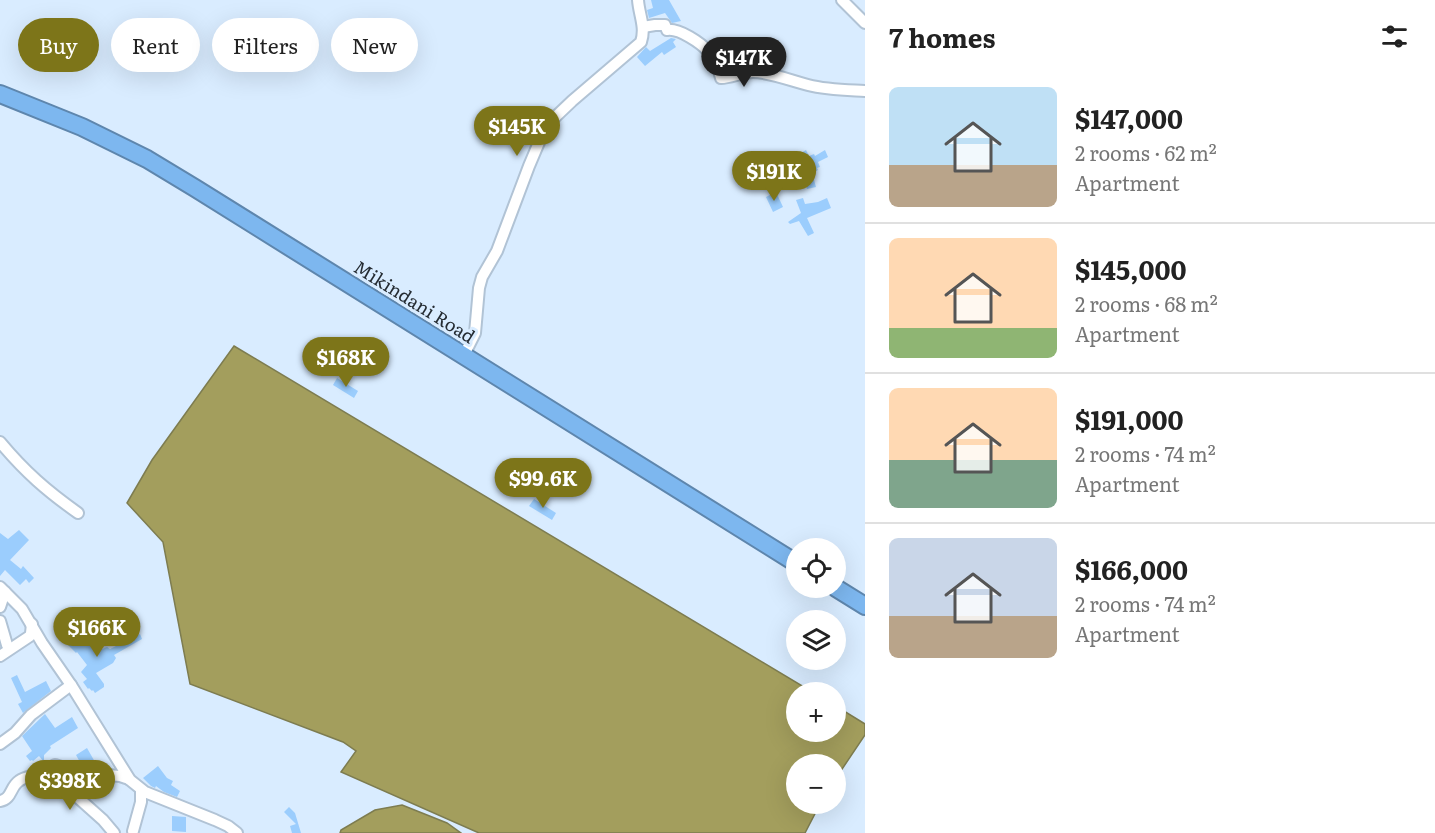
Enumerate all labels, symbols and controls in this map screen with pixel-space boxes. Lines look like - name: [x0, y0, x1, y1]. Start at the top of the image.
- text: 7 homes: [889, 17, 995, 56]
- chip: Buy: [18, 18, 99, 72]
- chip: Rent: [111, 18, 200, 72]
- chip: Filters: [212, 18, 319, 72]
- chip: New: [331, 18, 418, 72]
- icon: filters: [1378, 20, 1411, 53]
- pin: $147K: [702, 37, 786, 88]
- text: $147K: [715, 41, 773, 71]
- text: $147,000: [1075, 98, 1183, 137]
- pin: $145K: [475, 106, 559, 157]
- text: $145K: [488, 110, 546, 140]
- icon: home: [937, 111, 1009, 183]
- text: 2 rooms · 62 m²: [1075, 137, 1217, 167]
- pin: $191K: [732, 151, 816, 202]
- text: $191K: [746, 155, 802, 185]
- text: Apartment: [1075, 167, 1180, 197]
- text: $145,000: [1075, 249, 1187, 288]
- street label: Mikindani Road: [349, 253, 481, 349]
- icon: home: [937, 262, 1009, 334]
- text: 2 rooms · 68 m²: [1075, 288, 1218, 318]
- text: Apartment: [1075, 318, 1180, 348]
- pin: $168K: [304, 337, 388, 388]
- text: $168K: [316, 341, 376, 371]
- text: $191,000: [1075, 399, 1184, 438]
- icon: home: [937, 412, 1009, 484]
- text: 2 rooms · 74 m²: [1075, 438, 1216, 468]
- pin: $99.6K: [494, 458, 592, 509]
- text: $99.6K: [509, 462, 577, 492]
- text: Apartment: [1075, 468, 1180, 498]
- map controls: [786, 538, 846, 814]
- button: locate: [786, 538, 846, 598]
- text: $166,000: [1075, 549, 1188, 588]
- icon: home: [937, 562, 1009, 634]
- text: 2 rooms · 74 m²: [1075, 588, 1216, 618]
- pin: $166K: [55, 607, 139, 658]
- button: layers: [786, 610, 846, 670]
- text: $166K: [67, 611, 127, 641]
- text: Apartment: [1075, 618, 1180, 648]
- button: +: [786, 682, 846, 742]
- button: −: [786, 754, 846, 814]
- pin: $398K: [28, 760, 112, 811]
- text: $398K: [39, 764, 101, 794]

